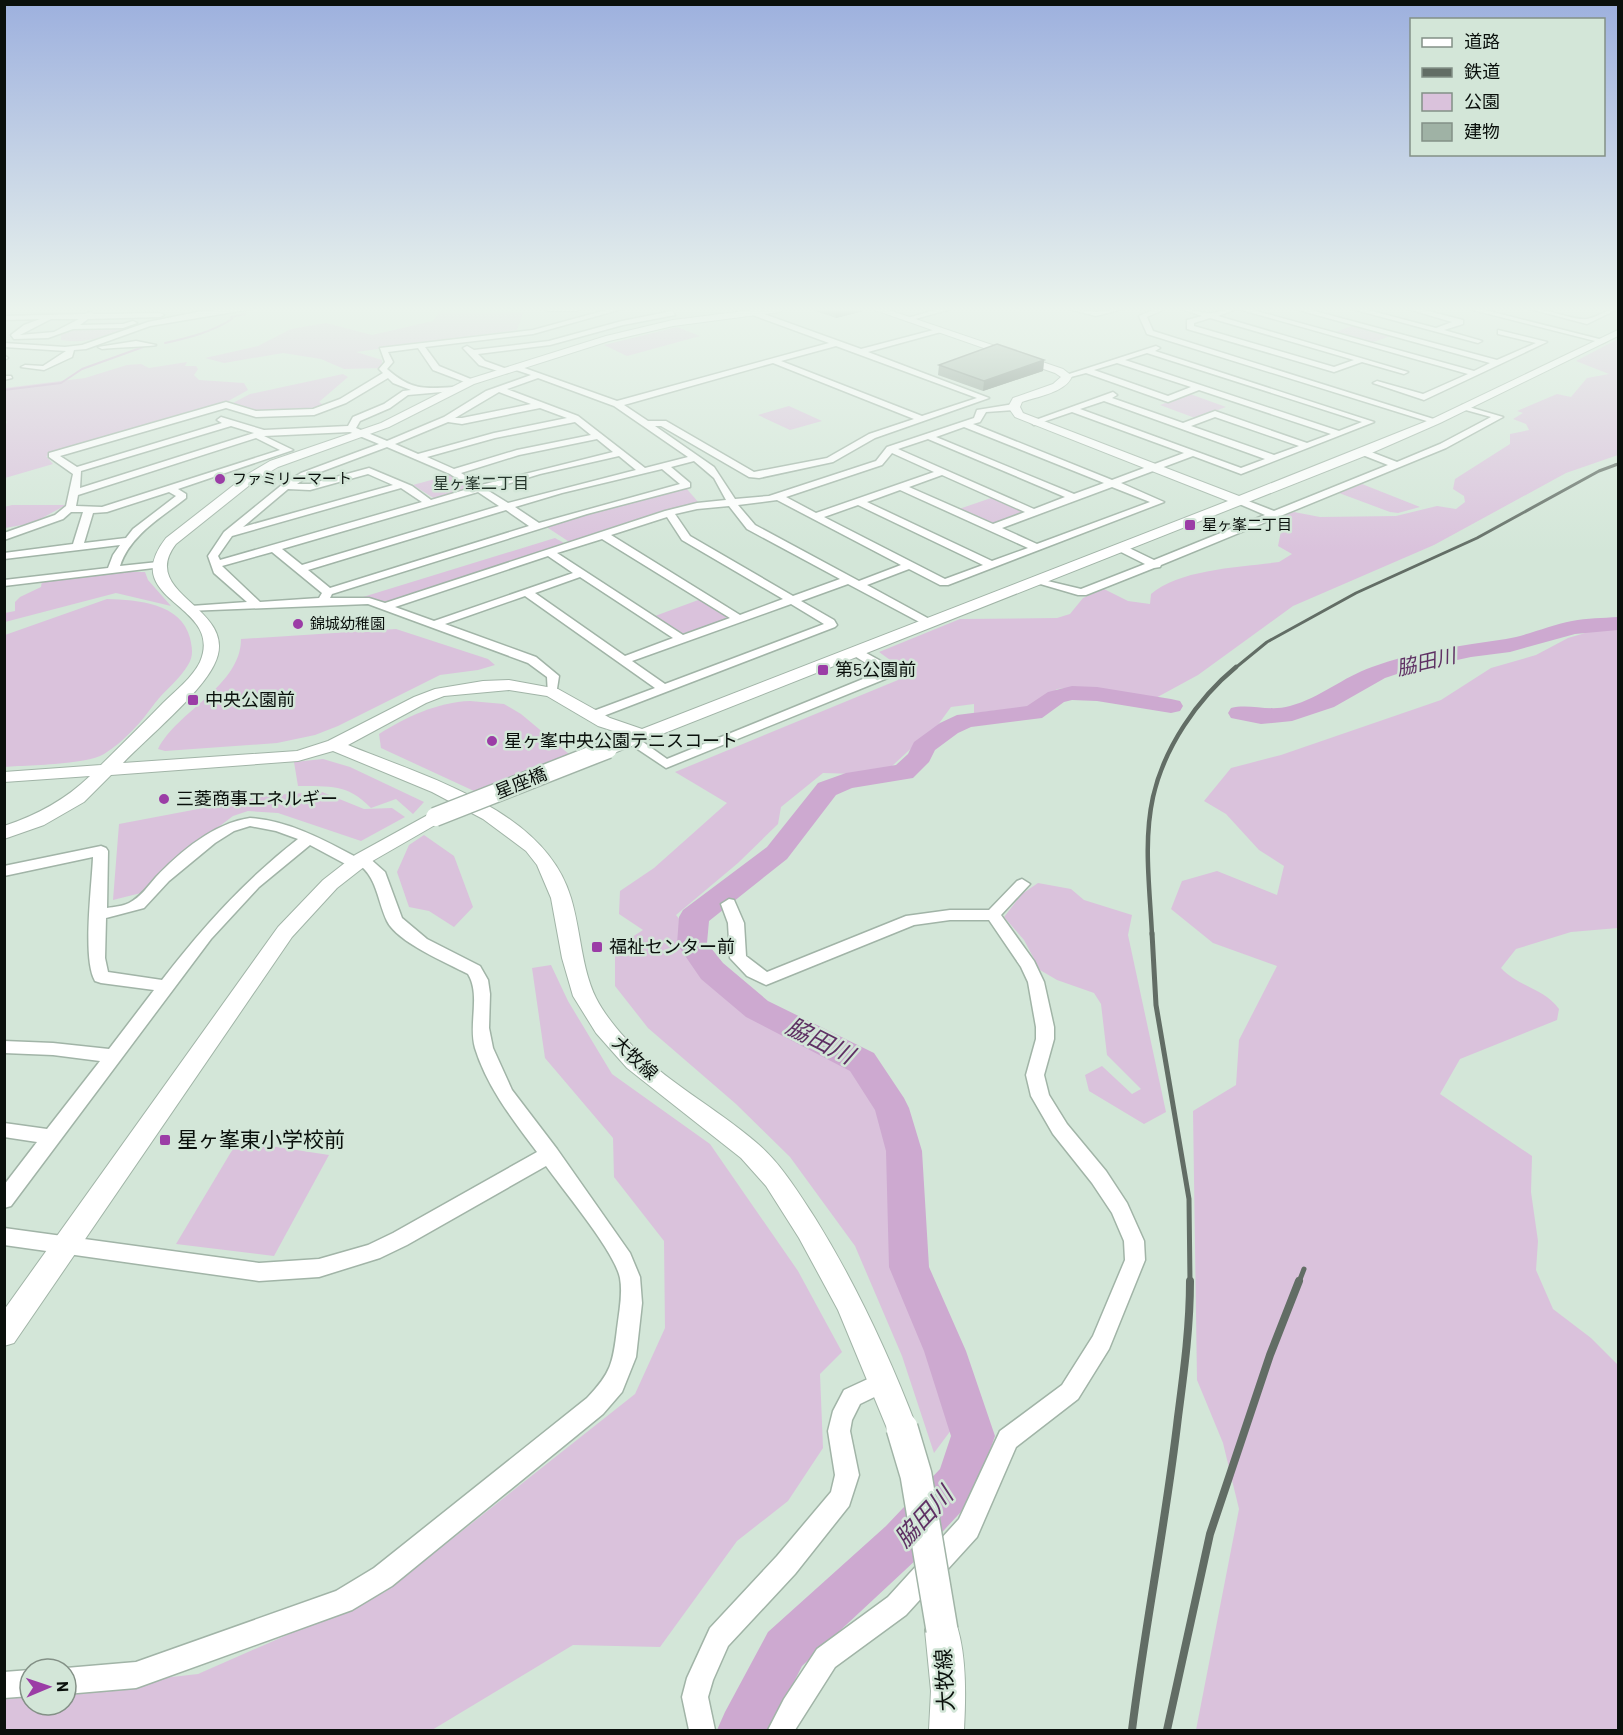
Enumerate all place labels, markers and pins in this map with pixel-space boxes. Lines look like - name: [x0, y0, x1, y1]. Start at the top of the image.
- place label: ファミリーマート: [232, 469, 352, 487]
- marker: ファミリーマート: [213, 472, 227, 486]
- place label: 星ヶ峯二丁目: [1202, 515, 1292, 533]
- marker: 星ヶ峯二丁目: [1183, 518, 1197, 532]
- place label: 錦城幼稚園: [310, 614, 385, 632]
- marker: 錦城幼稚園: [291, 617, 305, 631]
- place label: 第5公園前: [835, 658, 916, 680]
- marker: 第5公園前: [816, 663, 830, 677]
- place label: 中央公園前: [205, 688, 295, 710]
- marker: 中央公園前: [186, 693, 200, 707]
- place label: 星ヶ峯中央公園テニスコート: [504, 729, 738, 751]
- marker: 星ヶ峯中央公園テニスコート: [485, 734, 499, 748]
- place label: 三菱商事エネルギー: [176, 787, 338, 809]
- marker: 三菱商事エネルギー: [157, 792, 171, 806]
- place label: 福祉センター前: [609, 935, 735, 957]
- marker: 福祉センター前: [590, 940, 604, 954]
- place label: 星ヶ峯東小学校前: [177, 1126, 345, 1151]
- marker: 星ヶ峯東小学校前: [158, 1133, 172, 1147]

